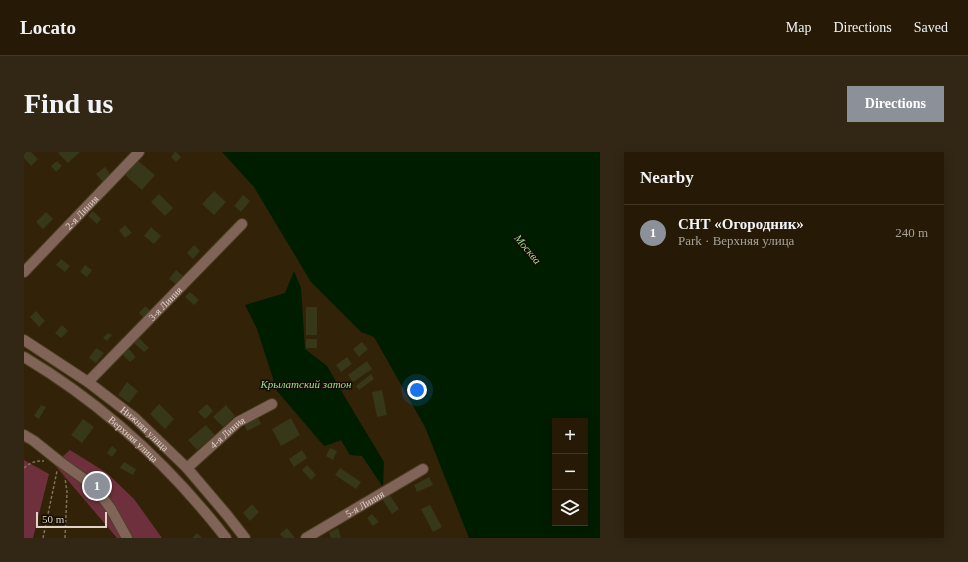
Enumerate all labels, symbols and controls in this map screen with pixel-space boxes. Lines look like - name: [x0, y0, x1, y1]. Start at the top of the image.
- text: Locato: [20, 17, 76, 38]
- text: Map: [786, 20, 811, 35]
- text: Directions: [833, 20, 892, 35]
- text: Saved: [914, 20, 948, 35]
- button: Directions: [847, 86, 944, 122]
- text: Find us: [24, 88, 114, 119]
- text: Nearby: [640, 168, 694, 187]
- street label: 2-я Линия: [63, 193, 101, 232]
- text: СНТ «Огородник»: [678, 216, 804, 232]
- text: 1: [650, 225, 656, 240]
- text: 240 m: [895, 225, 928, 240]
- water label: Москва: [512, 231, 544, 267]
- text: Park · Верхняя улица: [678, 233, 794, 248]
- street label: 3-я Линия: [146, 284, 184, 323]
- water label: Крылатский затон: [259, 378, 352, 390]
- your location: [407, 380, 427, 400]
- street label: Нижняя улица: [118, 404, 171, 454]
- street label: Верхняя улица: [106, 414, 161, 465]
- street label: 4-я Линия: [208, 414, 247, 451]
- map controls: [552, 418, 588, 526]
- button: +: [552, 418, 588, 454]
- button: −: [552, 454, 588, 490]
- pin: 1: [84, 471, 110, 501]
- street label: 5-я Линия: [344, 488, 386, 520]
- button: layers: [552, 490, 588, 526]
- scale bar: [36, 510, 107, 529]
- text: 50 m: [42, 513, 64, 525]

